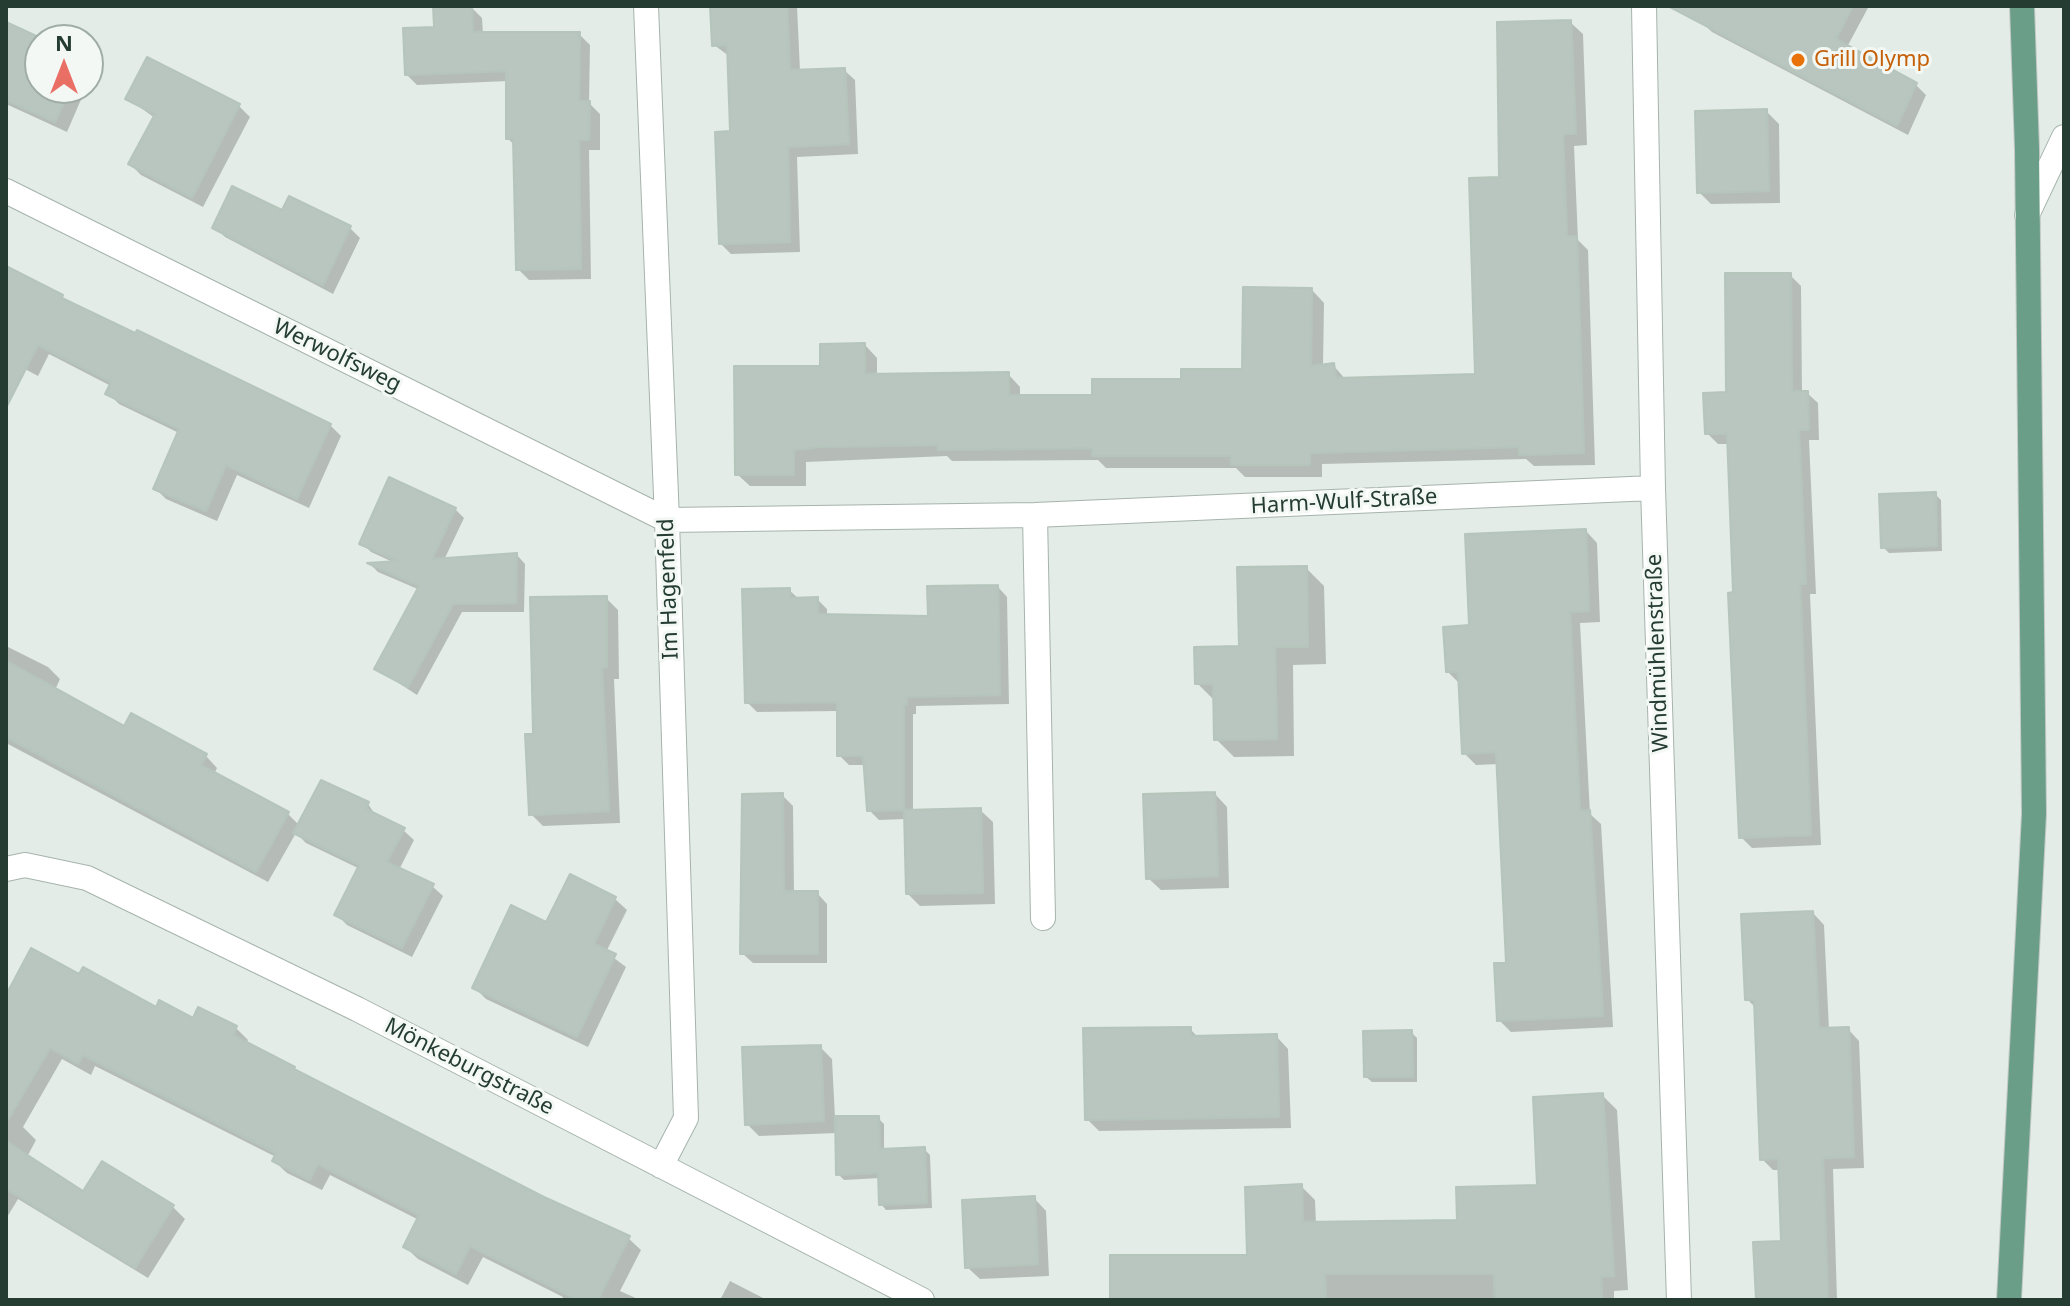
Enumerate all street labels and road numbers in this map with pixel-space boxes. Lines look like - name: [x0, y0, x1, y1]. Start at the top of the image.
- street label: Werwolfsweg: [269, 314, 405, 398]
- street label: Harm-Wulf-Straße: [1250, 484, 1438, 520]
- street label: Im Hagenfeld: [653, 518, 685, 660]
- street label: Windmühlenstraße: [1641, 553, 1675, 753]
- street label: Mönkeburgstraße: [380, 1013, 558, 1121]

